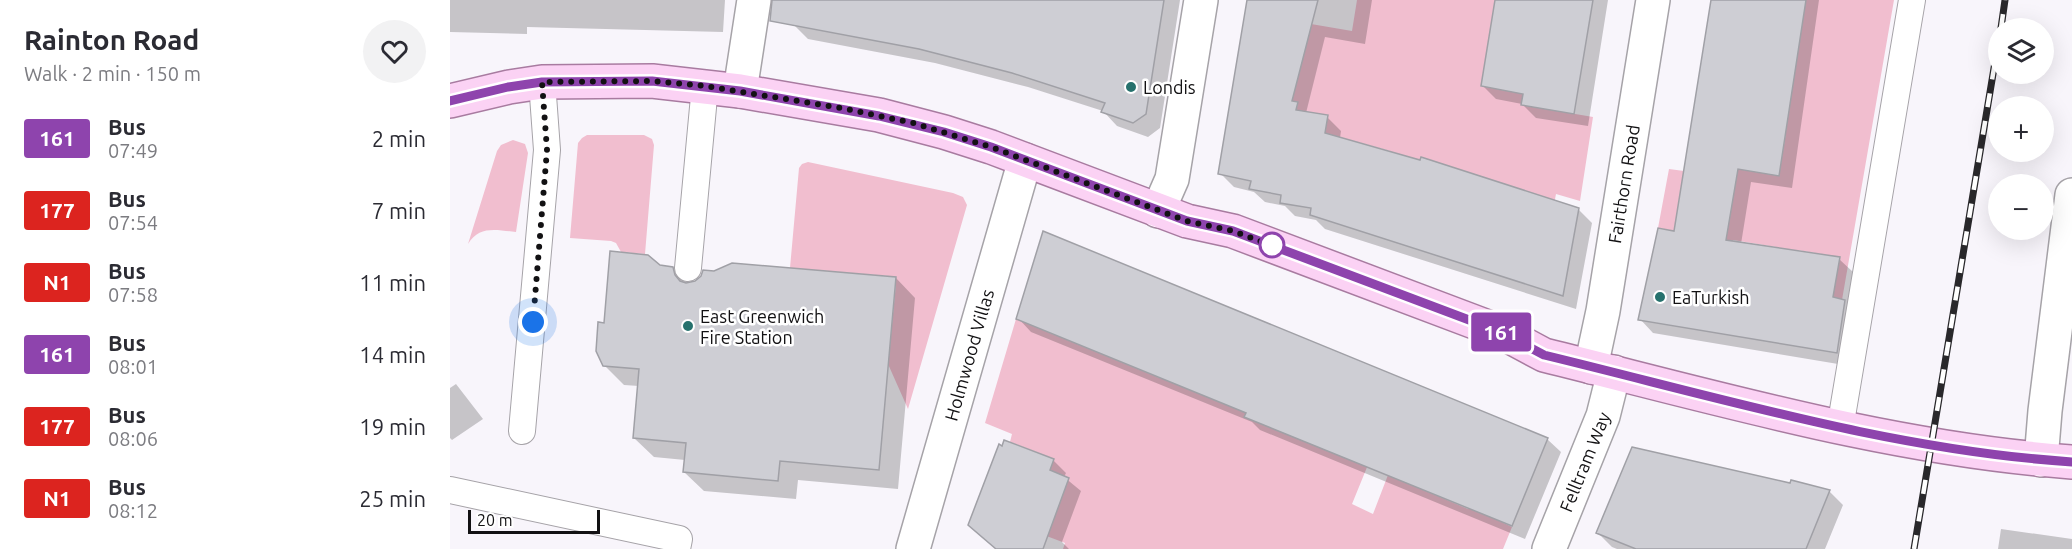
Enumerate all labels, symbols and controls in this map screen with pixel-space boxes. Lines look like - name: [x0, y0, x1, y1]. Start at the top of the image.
- map controls: [1988, 18, 2054, 240]
- button: layers: [1988, 18, 2054, 84]
- button: heart: [363, 20, 426, 83]
- text: Rainton Road: [24, 24, 199, 55]
- text: Walk · 2 min · 150 m: [24, 62, 201, 85]
- place label: Londis: [1143, 77, 1196, 97]
- marker: Londis: [1124, 80, 1138, 94]
- button: +: [1988, 96, 2054, 162]
- text: Bus: [108, 114, 146, 139]
- street label: Fairthorn Road: [1604, 123, 1643, 245]
- text: 161: [39, 126, 75, 150]
- text: 2 min: [372, 126, 426, 151]
- text: 07:49: [108, 139, 158, 162]
- button: −: [1988, 174, 2054, 240]
- text: Bus: [108, 186, 146, 211]
- text: 177: [39, 198, 75, 222]
- text: 7 min: [372, 198, 426, 223]
- text: 07:54: [108, 211, 158, 234]
- unlabelled marker: [1259, 232, 1285, 258]
- text: Bus: [108, 258, 146, 283]
- text: N1: [43, 270, 71, 294]
- text: 11 min: [359, 270, 426, 295]
- text: 07:58: [108, 283, 158, 306]
- street label: Holmwood Villas: [940, 287, 997, 423]
- place label: EaTurkish: [1672, 287, 1750, 307]
- marker: EaTurkish: [1653, 290, 1667, 304]
- place label: East Greenwich Fire Station: [700, 306, 824, 347]
- your location: [518, 307, 548, 337]
- line badge: 161: [1466, 312, 1536, 352]
- marker: East Greenwich Fire Station: [681, 319, 695, 333]
- text: 161: [1483, 320, 1519, 344]
- text: Bus: [108, 330, 146, 355]
- text: 161: [39, 342, 75, 366]
- text: 14 min: [359, 342, 426, 367]
- text: 08:01: [108, 355, 158, 378]
- text: Bus: [108, 402, 146, 427]
- street label: Felltram Way: [1555, 409, 1614, 515]
- text: 177: [39, 414, 75, 438]
- text: 19 min: [359, 414, 426, 439]
- text: 08:06: [108, 427, 158, 450]
- text: Bus: [108, 474, 146, 499]
- text: N1: [43, 486, 71, 510]
- text: 25 min: [359, 486, 426, 511]
- text: 08:12: [108, 499, 158, 522]
- scale bar: [468, 507, 600, 534]
- text: 20 m: [477, 511, 513, 529]

